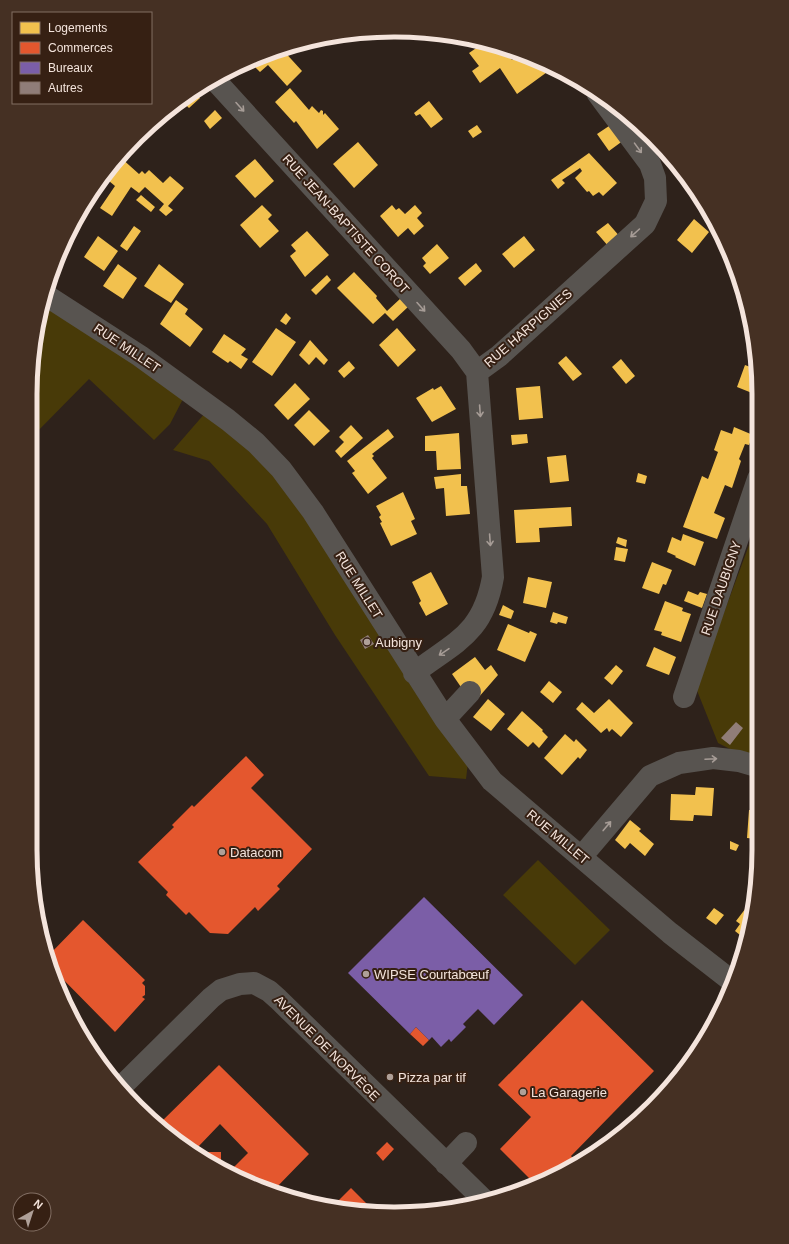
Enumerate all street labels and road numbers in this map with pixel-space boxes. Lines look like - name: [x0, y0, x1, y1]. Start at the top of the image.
- street label: RUE JEAN-BAPTISTE COROT: [280, 151, 413, 297]
- street label: RUE HARPIGNIES: [481, 286, 575, 370]
- street label: RUE MILLET: [91, 320, 163, 376]
- street label: RUE DAUBIGNY: [698, 538, 744, 637]
- street label: RUE MILLET: [332, 549, 386, 621]
- street label: RUE MILLET: [524, 807, 592, 867]
- street label: AVENUE DE NORVÈGE: [271, 992, 383, 1104]

